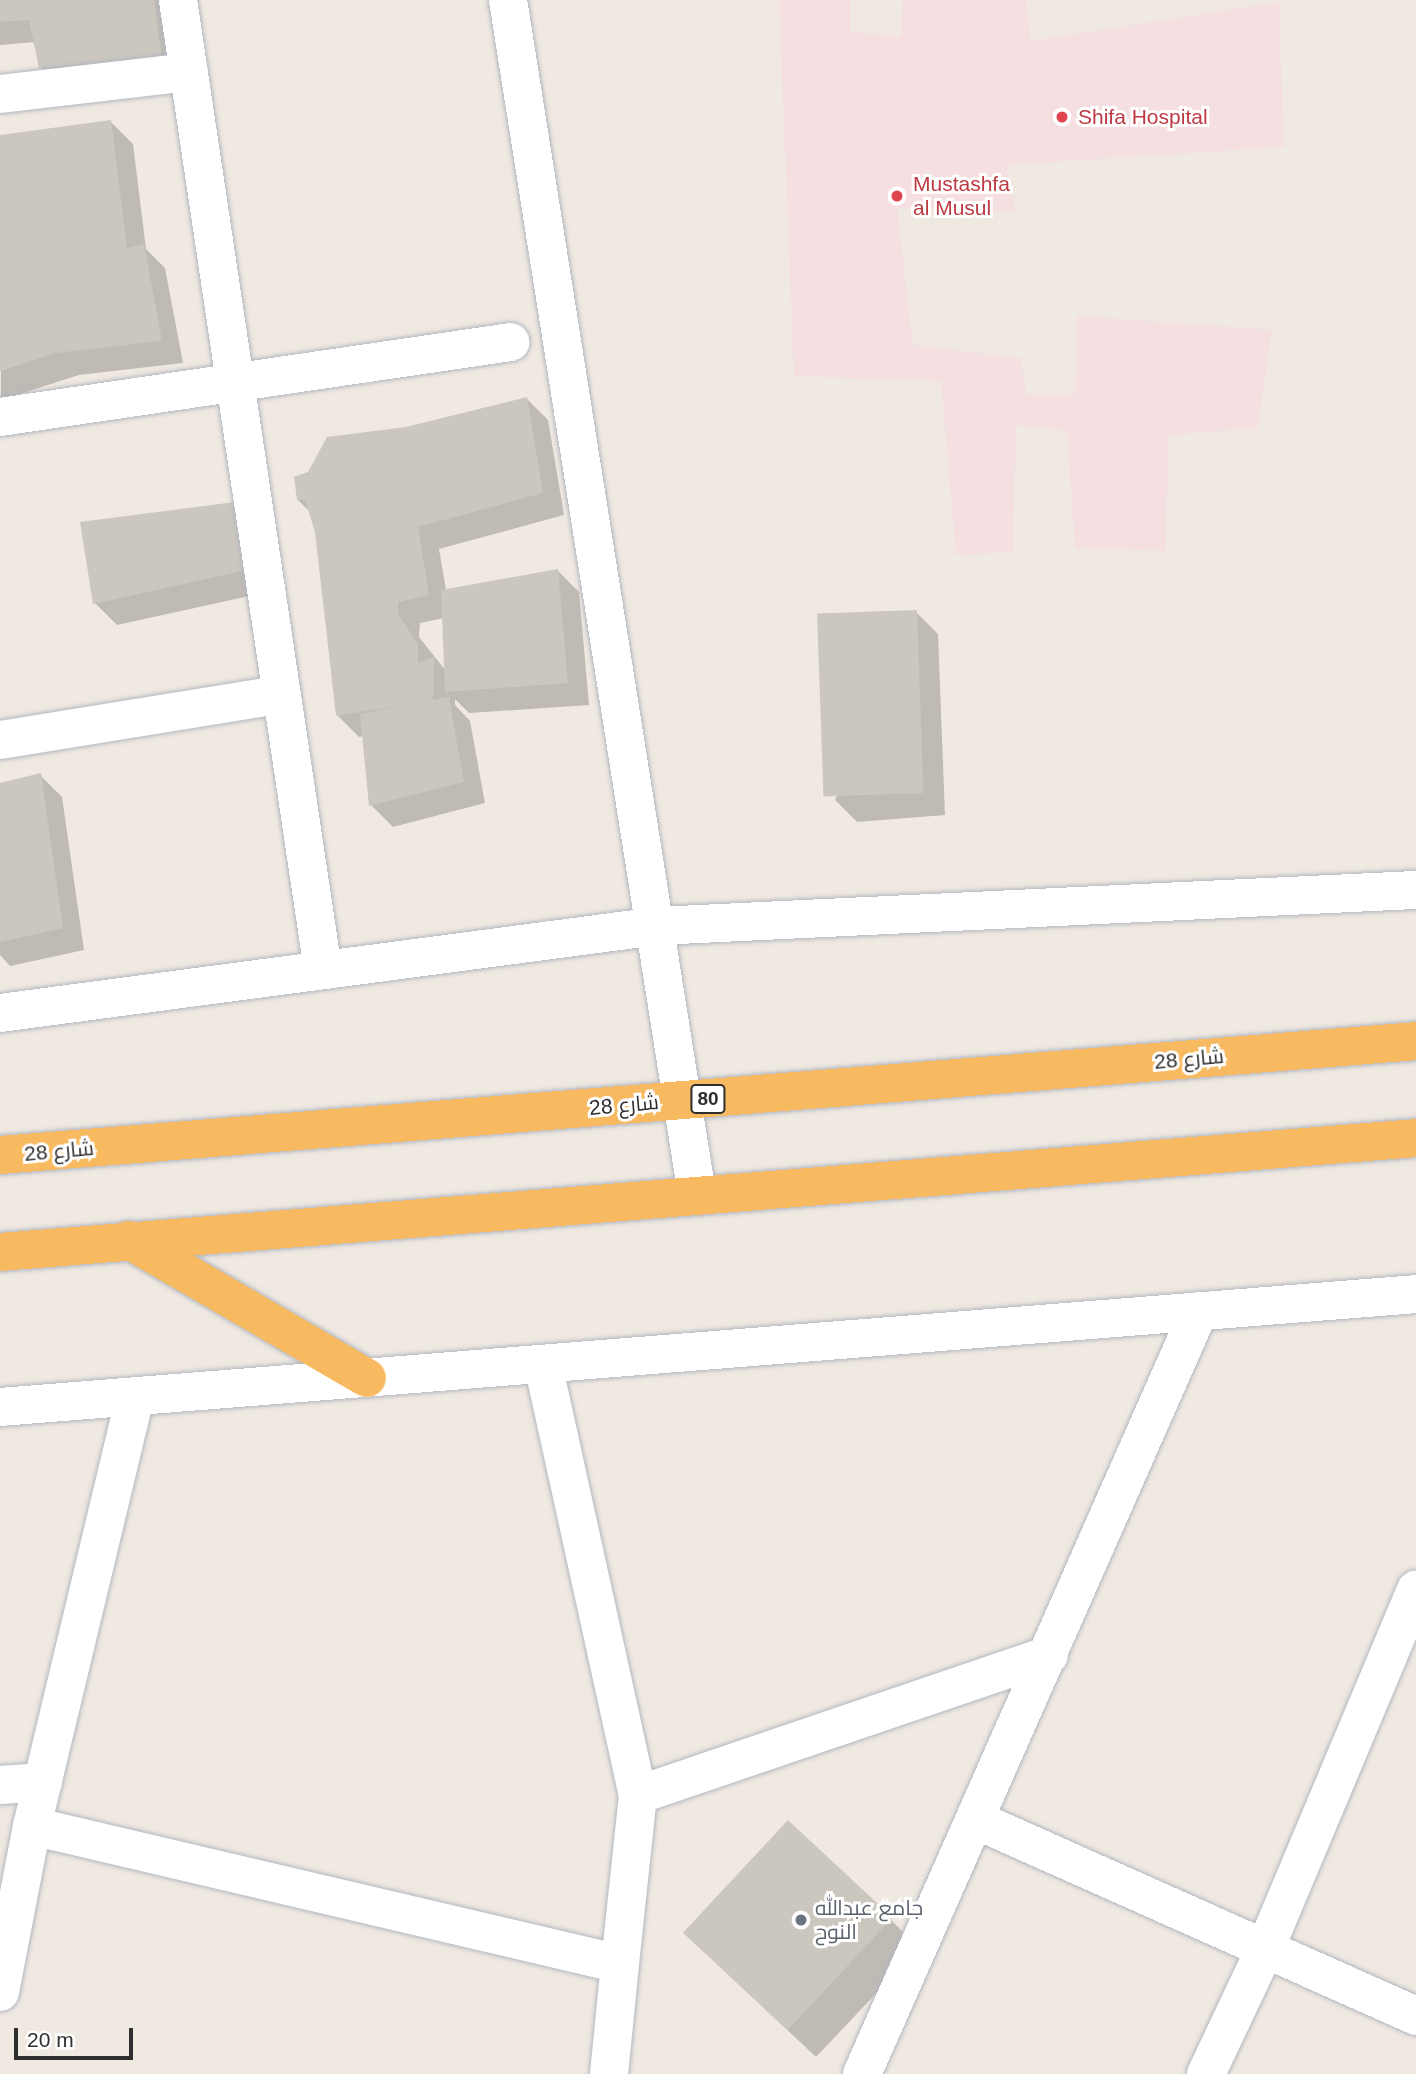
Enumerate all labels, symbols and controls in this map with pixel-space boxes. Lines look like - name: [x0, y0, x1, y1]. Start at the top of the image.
- place label: Shifa Hospital: [1078, 104, 1208, 130]
- marker: Shifa Hospital: [1052, 107, 1072, 127]
- place label: Mustashfa al Musul: [913, 171, 1010, 221]
- marker: Mustashfa al Musul: [887, 186, 907, 206]
- street label: شارع 28: [1153, 1043, 1225, 1075]
- road number: 80: [689, 1084, 727, 1114]
- street label: شارع 28: [588, 1089, 660, 1121]
- street label: شارع 28: [23, 1135, 95, 1167]
- place label: جامع عبدالله النوح: [815, 1895, 923, 1945]
- marker: جامع عبدالله النوح: [793, 1912, 809, 1928]
- scale bar: [18, 2014, 136, 2058]
- text: 20 m: [27, 2028, 74, 2051]

